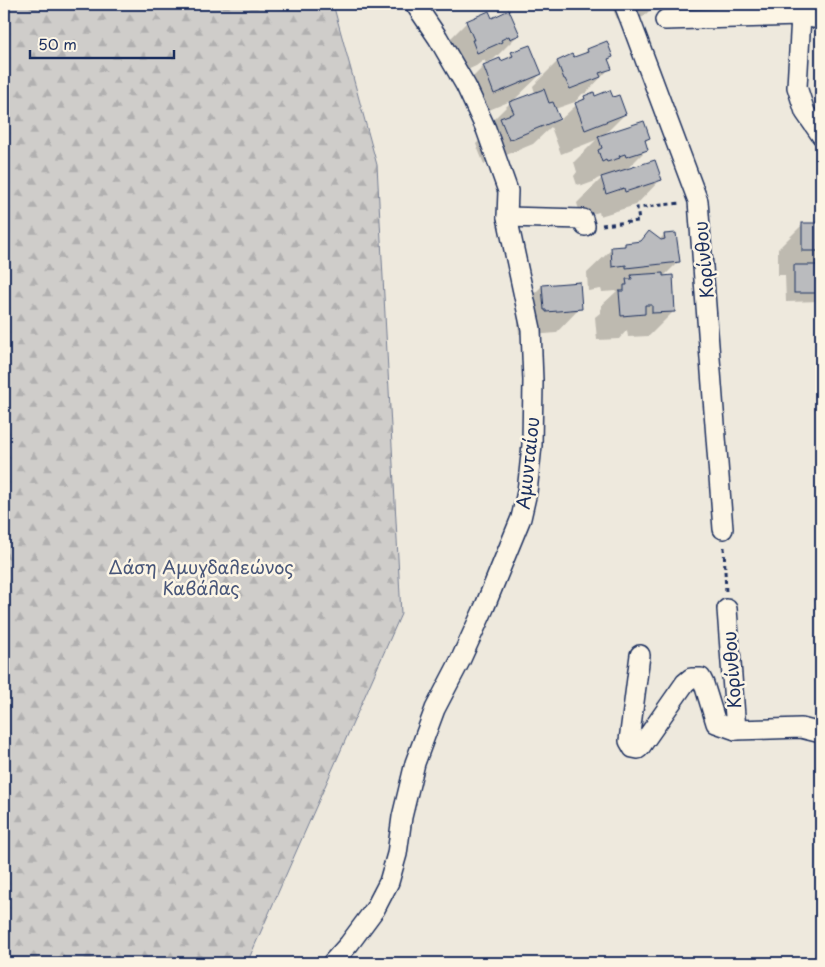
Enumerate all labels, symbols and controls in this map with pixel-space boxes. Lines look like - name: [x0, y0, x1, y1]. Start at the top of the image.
- scale bar: [30, 28, 174, 60]
- text: 50 m: [38, 32, 77, 55]
- street label: Κορίνθου: [686, 220, 720, 300]
- street label: Αμυνταίου: [509, 415, 545, 511]
- park label: Δάση Αμυγδαλεώνος Καβάλας: [108, 553, 294, 601]
- street label: Κορίνθου: [715, 630, 747, 710]

